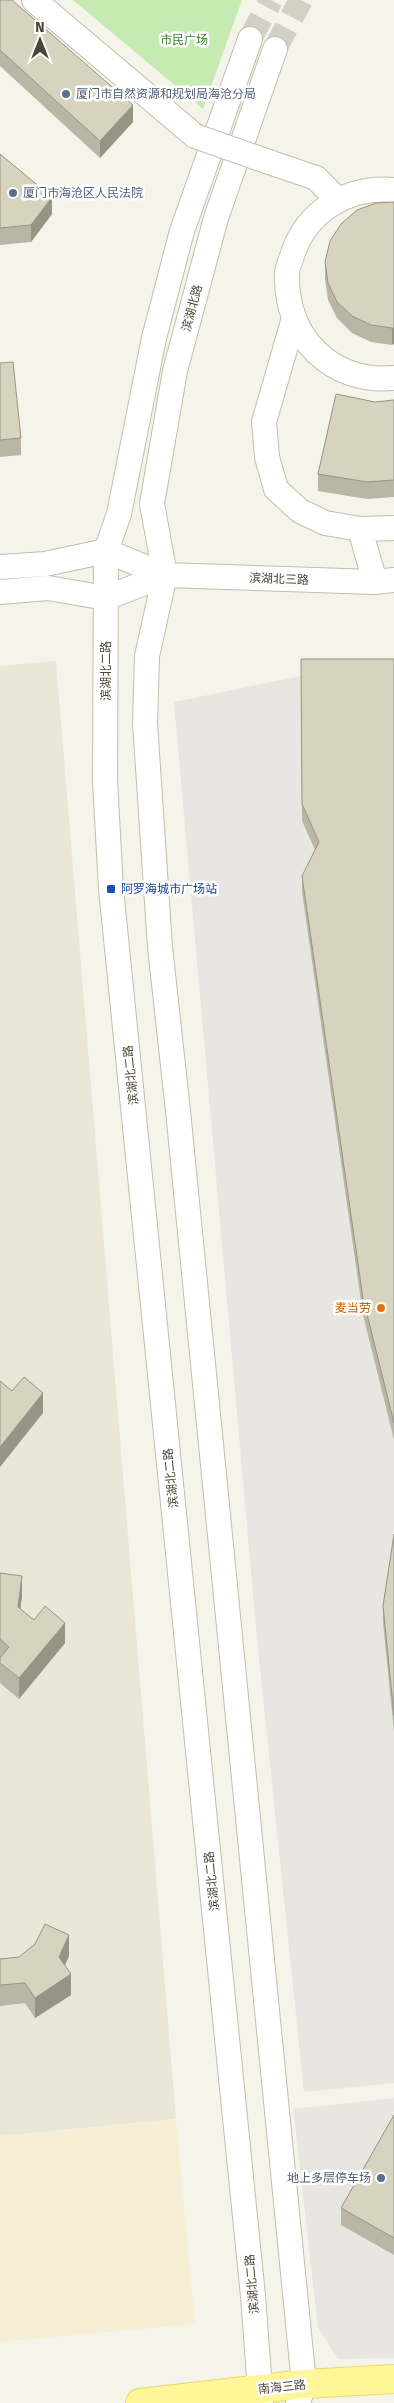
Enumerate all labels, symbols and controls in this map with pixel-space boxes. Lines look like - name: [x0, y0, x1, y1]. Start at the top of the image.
- north arrow: [15, 15, 65, 65]
- text: N: [35, 19, 45, 36]
- park label: 市民广场: [160, 33, 208, 47]
- place label: 厦门市自然资源和规划局海沧分局: [76, 87, 256, 101]
- marker: 厦门市自然资源和规划局海沧分局: [60, 88, 72, 100]
- place label: 厦门市海沧区人民法院: [23, 186, 143, 200]
- marker: 厦门市海沧区人民法院: [7, 187, 19, 199]
- street label: 滨湖北路: [179, 283, 205, 333]
- street label: 滨湖北三路: [249, 571, 309, 587]
- street label: 滨湖北二路: [99, 641, 113, 701]
- place label: 阿罗海城市广场站: [121, 882, 217, 896]
- marker: 阿罗海城市广场站: [105, 883, 117, 895]
- street label: 滨湖北二路: [121, 1044, 141, 1106]
- place label: 麦当劳: [335, 1301, 371, 1315]
- marker: 麦当劳: [375, 1302, 387, 1314]
- street label: 滨湖北二路: [161, 1447, 181, 1509]
- street label: 滨湖北二路: [202, 1850, 222, 1912]
- place label: 地上多层停车场: [287, 2171, 371, 2185]
- marker: 地上多层停车场: [375, 2172, 387, 2184]
- street label: 滨湖北二路: [242, 2253, 262, 2315]
- street label: 南海三路: [257, 2378, 307, 2396]

